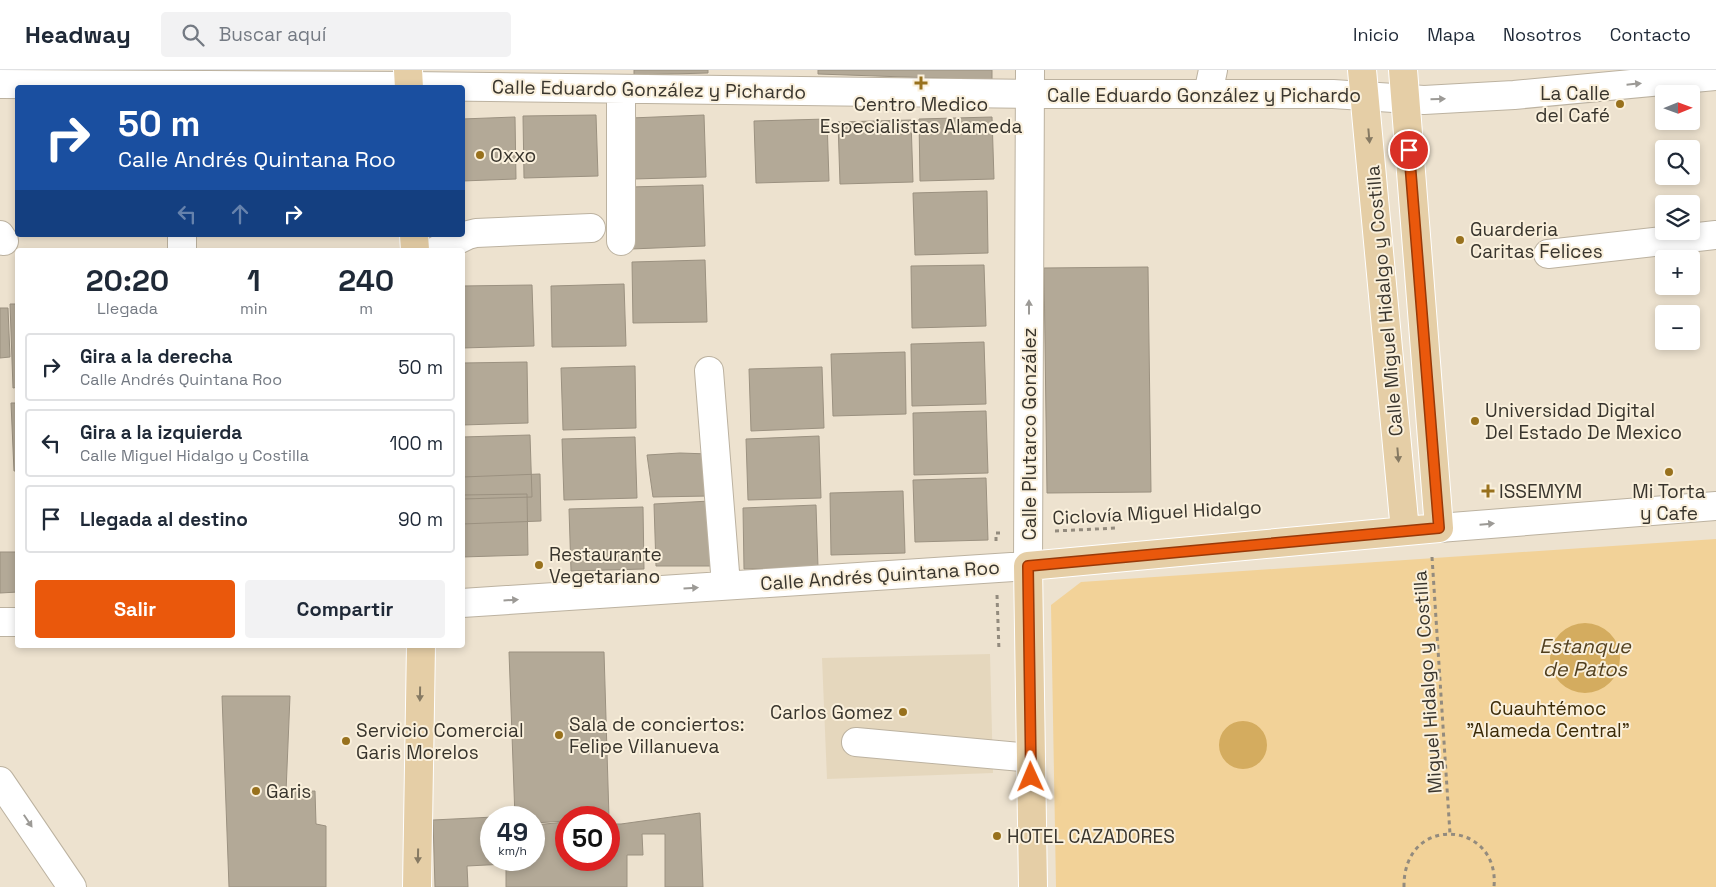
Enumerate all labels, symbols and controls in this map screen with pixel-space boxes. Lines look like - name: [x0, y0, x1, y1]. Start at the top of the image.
- search box: [161, 12, 511, 57]
- text: Headway: [25, 19, 131, 50]
- icon: search: [179, 21, 207, 49]
- text: Buscar aquí: [219, 22, 326, 47]
- text: Inicio: [1353, 23, 1399, 46]
- text: Mapa: [1427, 23, 1475, 46]
- text: Nosotros: [1503, 23, 1582, 46]
- text: Contacto: [1610, 23, 1691, 46]
- street label: Calle Eduardo González y Pichardo: [492, 74, 806, 105]
- marker: Centro Medico Especialistas Alameda: [914, 76, 928, 90]
- one-way arrow: [1627, 80, 1643, 88]
- place label: La Calle del Café: [1535, 81, 1610, 128]
- street label: Calle Eduardo González y Pichardo: [1047, 83, 1361, 108]
- north arrow: [1655, 85, 1700, 130]
- map controls: [1655, 85, 1700, 350]
- place label: Centro Medico Especialistas Alameda: [820, 92, 1022, 139]
- one-way arrow: [1430, 95, 1446, 103]
- marker: La Calle del Café: [1614, 98, 1626, 110]
- text: 50 m: [118, 102, 200, 146]
- icon: right: [35, 105, 100, 170]
- one-way arrow: [1365, 128, 1373, 144]
- pin: [1388, 129, 1430, 171]
- icon: arrive: [1395, 136, 1423, 164]
- button: search: [1655, 140, 1700, 185]
- place label: Oxxo: [490, 143, 536, 168]
- text: Calle Andrés Quintana Roo: [118, 145, 396, 173]
- marker: Oxxo: [474, 149, 486, 161]
- street label: Calle Miguel Hidalgo y Costilla: [1360, 164, 1409, 437]
- button: layers: [1655, 195, 1700, 240]
- icon: left: [173, 200, 201, 228]
- icon: ahead: [226, 200, 254, 228]
- icon: right: [279, 200, 307, 228]
- place label: Guarderia Caritas Felices: [1470, 217, 1603, 264]
- marker: Guarderia Caritas Felices: [1454, 234, 1466, 246]
- button: +: [1655, 250, 1700, 295]
- text: 20:20: [86, 261, 169, 300]
- text: 1: [247, 261, 261, 300]
- text: 240: [338, 261, 394, 300]
- text: Llegada: [97, 298, 158, 319]
- text: min: [240, 298, 268, 319]
- text: m: [359, 298, 373, 319]
- one-way arrow: [1025, 299, 1033, 315]
- button: −: [1655, 305, 1700, 350]
- street label: Calle Plutarco González: [1017, 328, 1042, 540]
- text: Gira a la derecha: [80, 344, 232, 369]
- icon: right: [37, 353, 65, 381]
- text: 50 m: [398, 355, 443, 380]
- text: Calle Andrés Quintana Roo: [80, 369, 282, 390]
- place label: Universidad Digital Del Estado De Mexico: [1485, 398, 1682, 445]
- marker: Universidad Digital Del Estado De Mexico: [1469, 415, 1481, 427]
- text: Gira a la izquierda: [80, 420, 242, 445]
- icon: left: [37, 429, 65, 457]
- text: 100 m: [389, 431, 443, 456]
- text: Calle Miguel Hidalgo y Costilla: [80, 445, 309, 466]
- one-way arrow: [1394, 447, 1402, 463]
- marker: Mi Torta y Cafe: [1663, 466, 1675, 478]
- place label: ISSEMYM: [1499, 479, 1582, 504]
- place label: Mi Torta y Cafe: [1632, 479, 1706, 526]
- marker: ISSEMYM: [1481, 484, 1495, 498]
- street label: Ciclovía Miguel Hidalgo: [1052, 495, 1262, 530]
- icon: arrive: [37, 505, 65, 533]
- text: Llegada al destino: [80, 507, 248, 532]
- text: 90 m: [398, 507, 443, 532]
- one-way arrow: [1480, 520, 1496, 528]
- place label: Restaurante Vegetariano: [549, 542, 662, 589]
- street label: Calle Andrés Quintana Roo: [759, 555, 1001, 596]
- marker: Restaurante Vegetariano: [533, 559, 545, 571]
- street label: Miguel Hidalgo y Costilla: [1407, 570, 1448, 794]
- button: Salir: [35, 580, 235, 638]
- button: Compartir: [245, 580, 445, 638]
- one-way arrow: [683, 583, 699, 591]
- one-way arrow: [503, 595, 519, 603]
- water label: Estanque de Patos: [1539, 633, 1632, 682]
- one-way arrow: [416, 686, 424, 702]
- park label: Cuauhtémoc "Alameda Central": [1466, 696, 1630, 743]
- place label: Carlos Gomez: [770, 700, 893, 725]
- marker: Carlos Gomez: [897, 706, 909, 718]
- place label: Sala de conciertos: Felipe Villanueva: [569, 712, 745, 759]
- place label: Servicio Comercial Garis Morelos: [356, 718, 524, 765]
- marker: Sala de conciertos: Felipe Villanueva: [553, 729, 565, 741]
- marker: Servicio Comercial Garis Morelos: [340, 735, 352, 747]
- position arrow: [1004, 750, 1056, 802]
- place label: Garis: [266, 779, 311, 804]
- marker: Garis: [250, 785, 262, 797]
- speed limit sign: 50: [555, 806, 620, 871]
- one-way arrow: [23, 815, 32, 828]
- text: 49: [497, 816, 528, 848]
- place label: HOTEL CAZADORES: [1007, 824, 1175, 849]
- marker: HOTEL CAZADORES: [991, 830, 1003, 842]
- text: km/h: [498, 843, 527, 859]
- one-way arrow: [414, 848, 422, 864]

